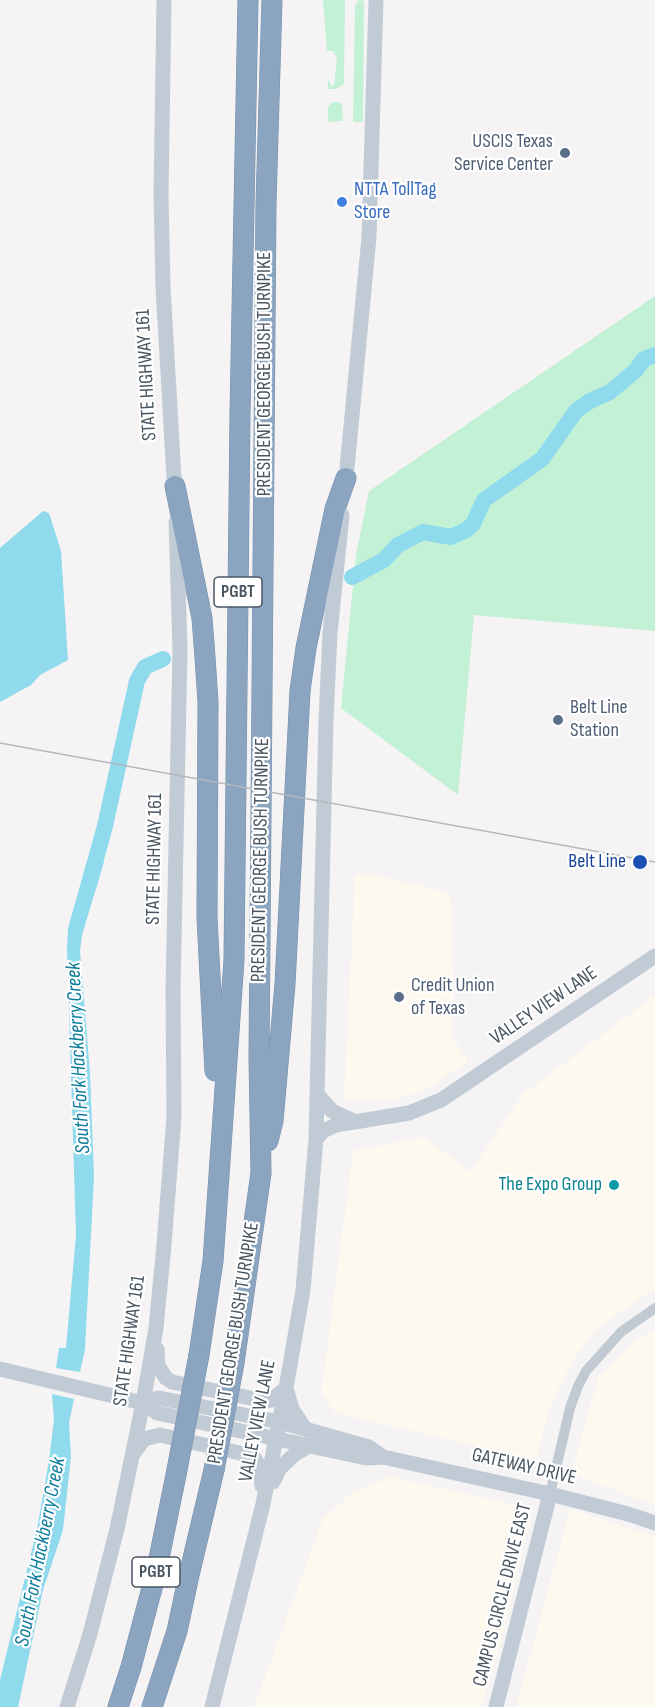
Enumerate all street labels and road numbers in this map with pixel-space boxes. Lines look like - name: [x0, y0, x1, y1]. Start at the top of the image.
- street label: PRESIDENT GEORGE BUSH TURNPIKE: [253, 252, 277, 496]
- street label: STATE HIGHWAY 161: [132, 309, 162, 441]
- road number: PGBT: [214, 577, 262, 607]
- street label: PRESIDENT GEORGE BUSH TURNPIKE: [247, 738, 275, 982]
- street label: STATE HIGHWAY 161: [142, 793, 168, 925]
- street label: VALLEY VIEW LANE: [486, 961, 602, 1051]
- street label: PRESIDENT GEORGE BUSH TURNPIKE: [203, 1220, 265, 1466]
- street label: STATE HIGHWAY 161: [109, 1274, 151, 1408]
- street label: VALLEY VIEW LANE: [234, 1358, 282, 1484]
- street label: GATEWAY DRIVE: [470, 1443, 578, 1491]
- street label: CAMPUS CIRCLE DRIVE EAST: [469, 1501, 537, 1689]
- road number: PGBT: [132, 1557, 180, 1587]

